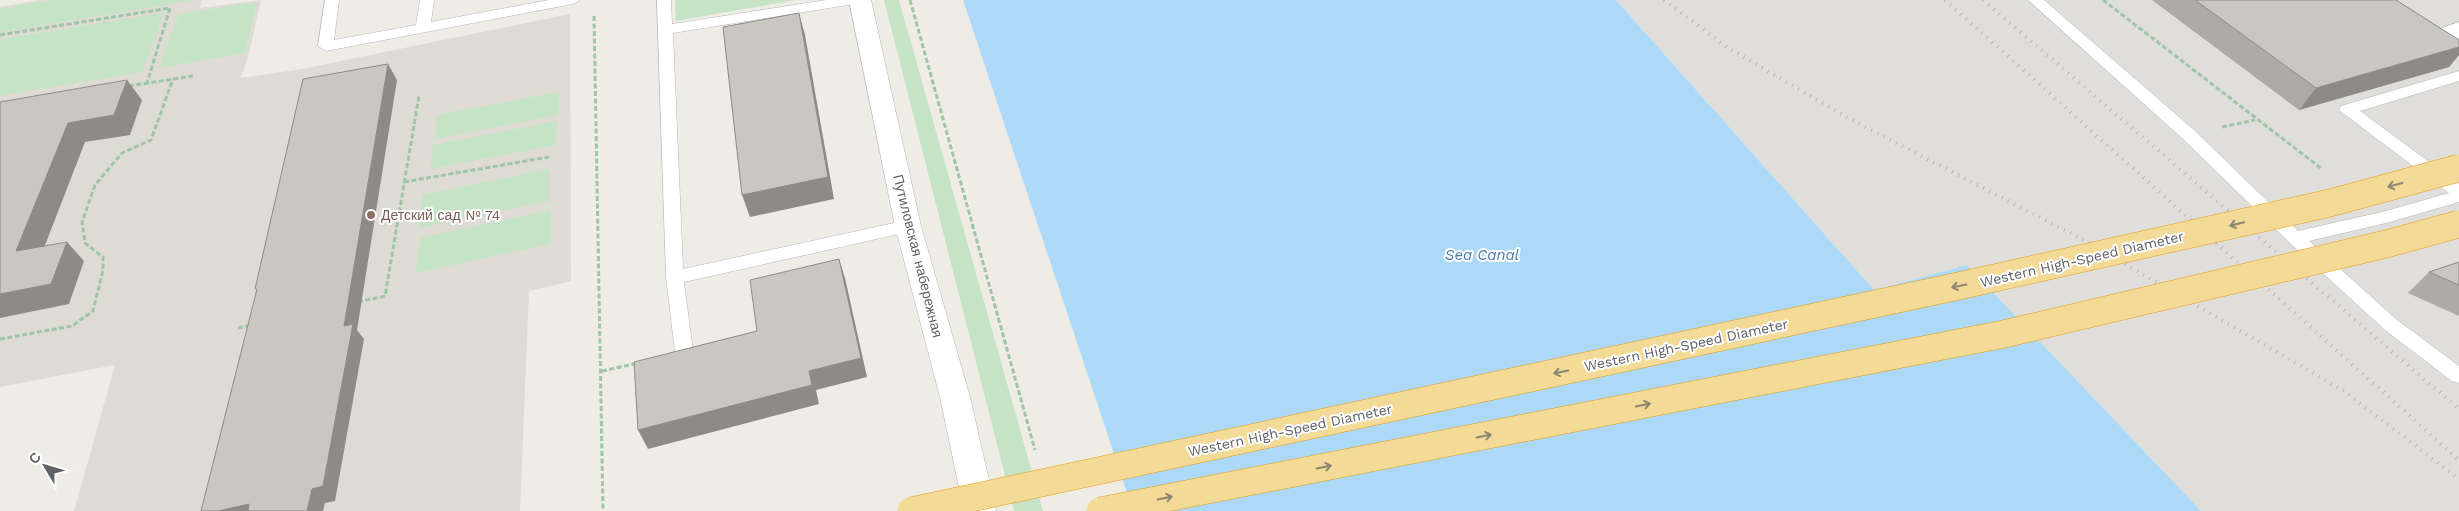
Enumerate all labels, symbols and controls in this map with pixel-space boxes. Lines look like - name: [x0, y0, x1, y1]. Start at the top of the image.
- street label: Путиловская набережная: [890, 173, 946, 339]
- one-way arrow: [2387, 181, 2403, 190]
- place label: Детский сад № 74: [381, 207, 500, 223]
- marker: Детский сад № 74: [365, 209, 377, 221]
- one-way arrow: [2230, 220, 2246, 229]
- street label: Western High-Speed Diameter: [1979, 228, 2186, 290]
- water label: Sea Canal: [1445, 246, 1520, 264]
- one-way arrow: [1951, 282, 1967, 291]
- street label: Western High-Speed Diameter: [1582, 315, 1790, 374]
- one-way arrow: [1553, 367, 1569, 377]
- one-way arrow: [1635, 399, 1651, 409]
- street label: Western High-Speed Diameter: [1186, 400, 1394, 459]
- one-way arrow: [1475, 431, 1491, 440]
- north arrow: [20, 441, 70, 491]
- text: С: [25, 449, 44, 467]
- one-way arrow: [1316, 462, 1332, 471]
- one-way arrow: [1156, 493, 1172, 503]

